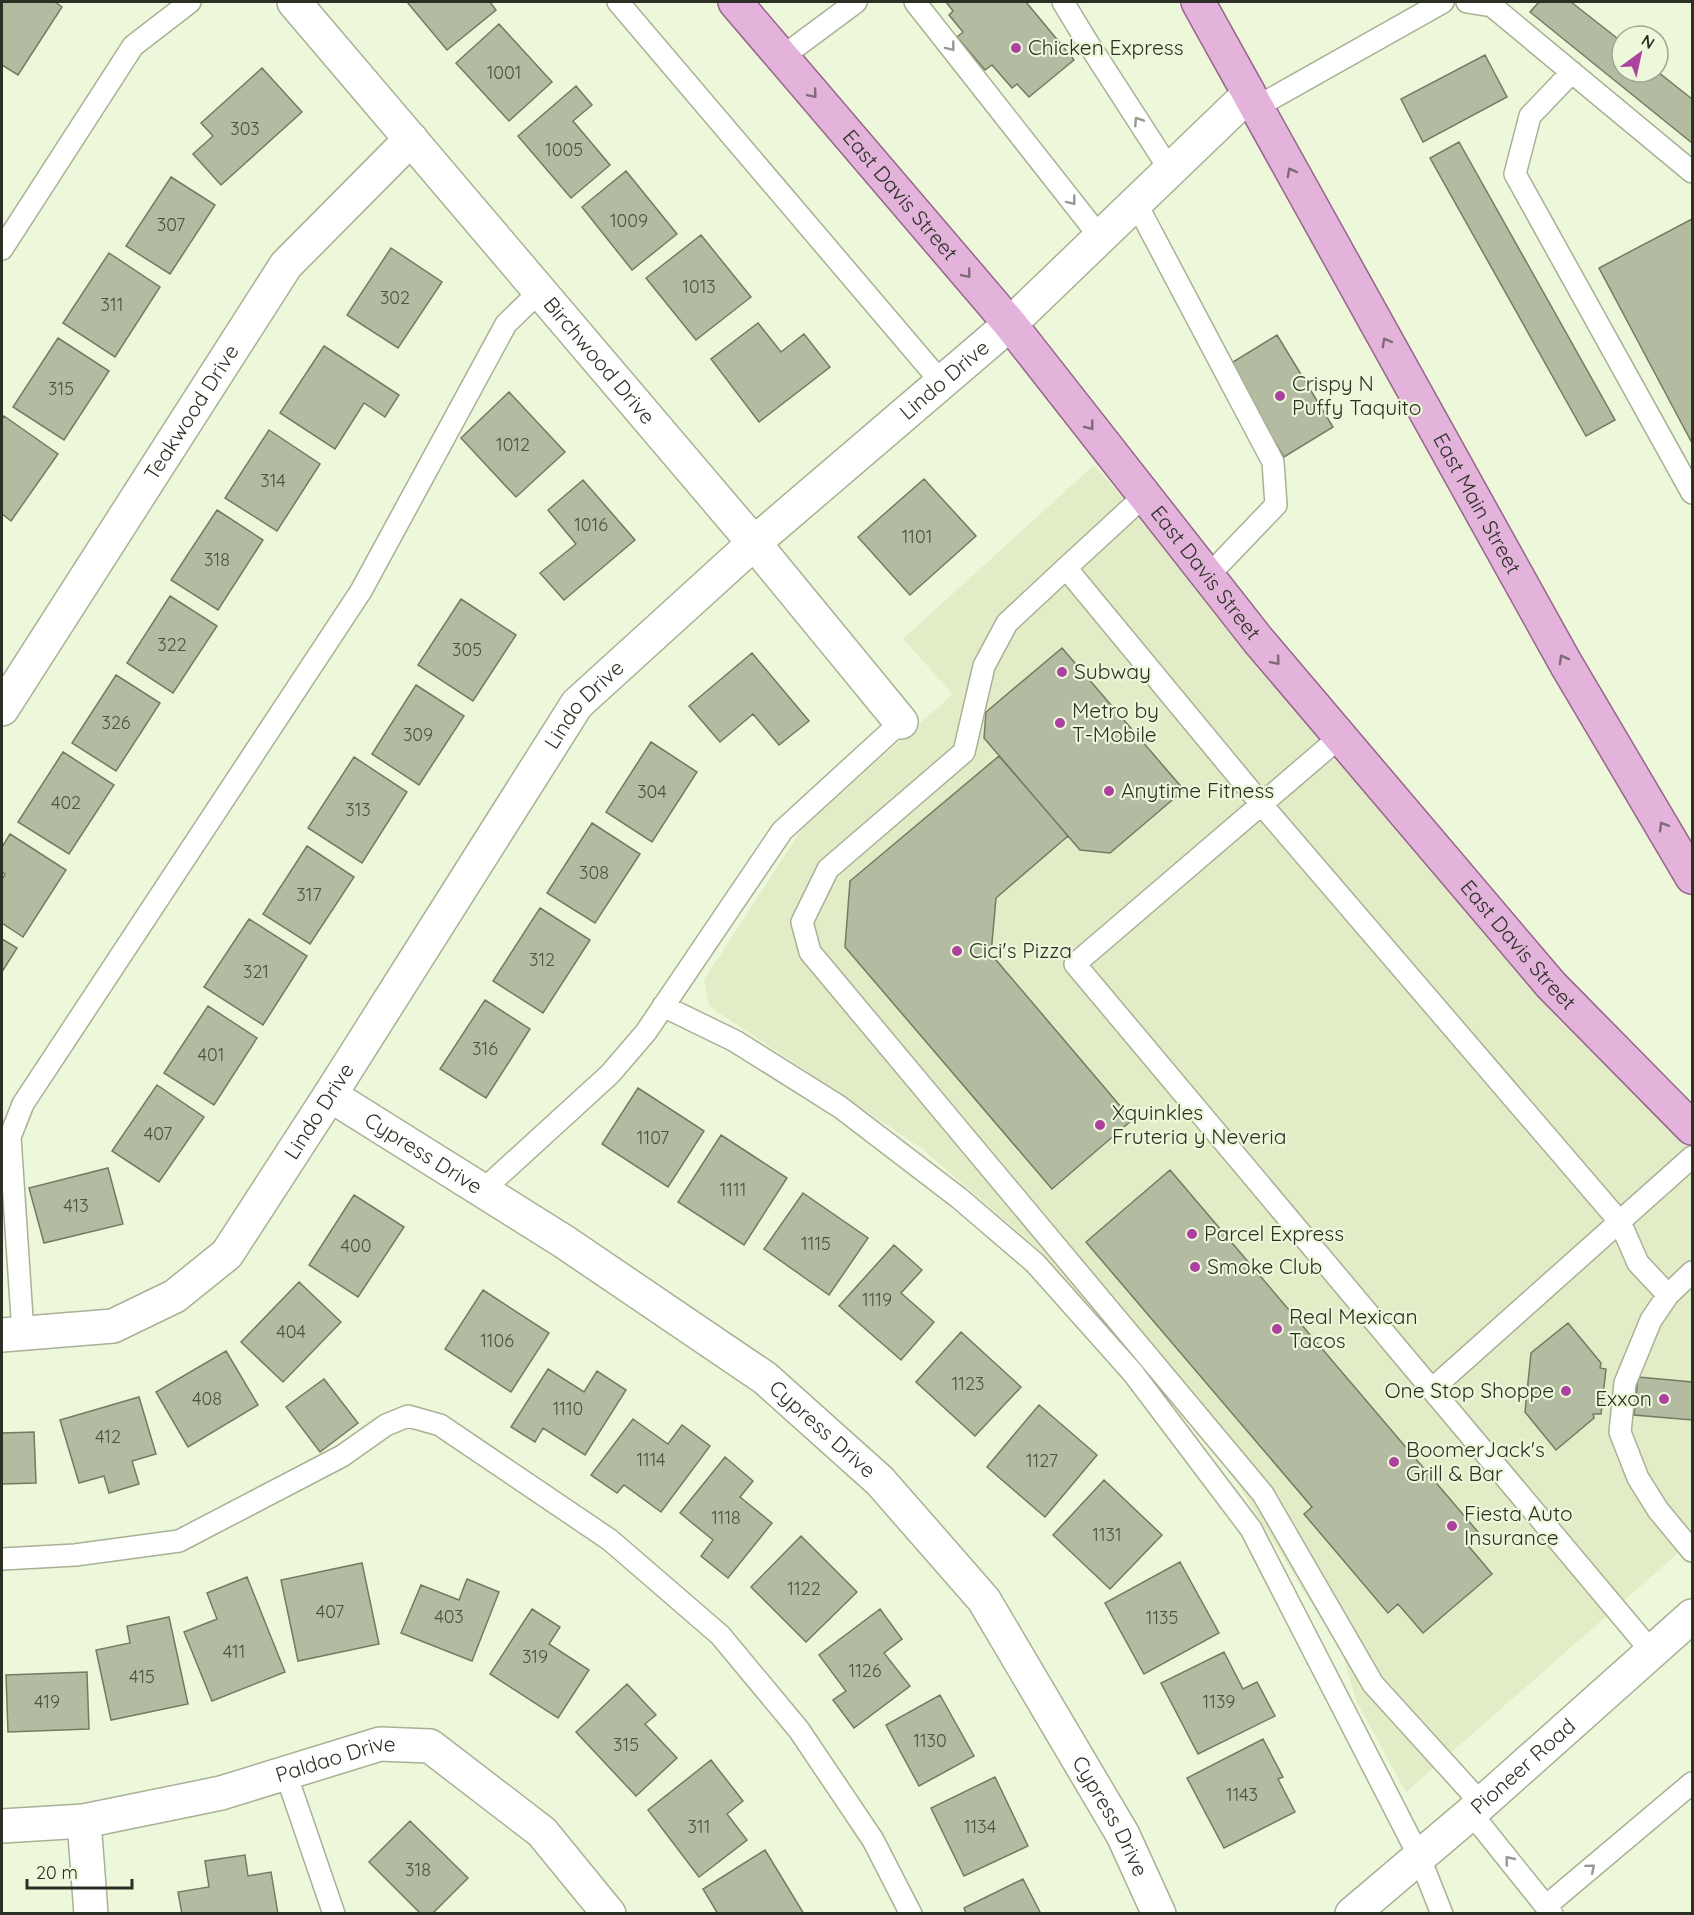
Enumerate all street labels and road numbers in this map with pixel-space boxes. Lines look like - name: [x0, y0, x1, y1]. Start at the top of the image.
- street label: East Davis Street: [838, 124, 964, 265]
- street label: Birchwood Drive: [539, 291, 661, 429]
- street label: Lindo Drive: [894, 334, 994, 425]
- street label: Teakwood Drive: [138, 339, 244, 485]
- street label: East Main Street: [1428, 428, 1527, 578]
- street label: East Davis Street: [1145, 500, 1267, 645]
- street label: Lindo Drive: [538, 654, 629, 753]
- street label: East Davis Street: [1455, 874, 1582, 1015]
- street label: Lindo Drive: [278, 1058, 359, 1164]
- street label: Cypress Drive: [360, 1106, 487, 1199]
- street label: Cypress Drive: [764, 1374, 882, 1483]
- street label: Pioneer Road: [1465, 1712, 1580, 1819]
- street label: Paldao Drive: [272, 1729, 396, 1787]
- street label: Cypress Drive: [1067, 1751, 1154, 1880]

